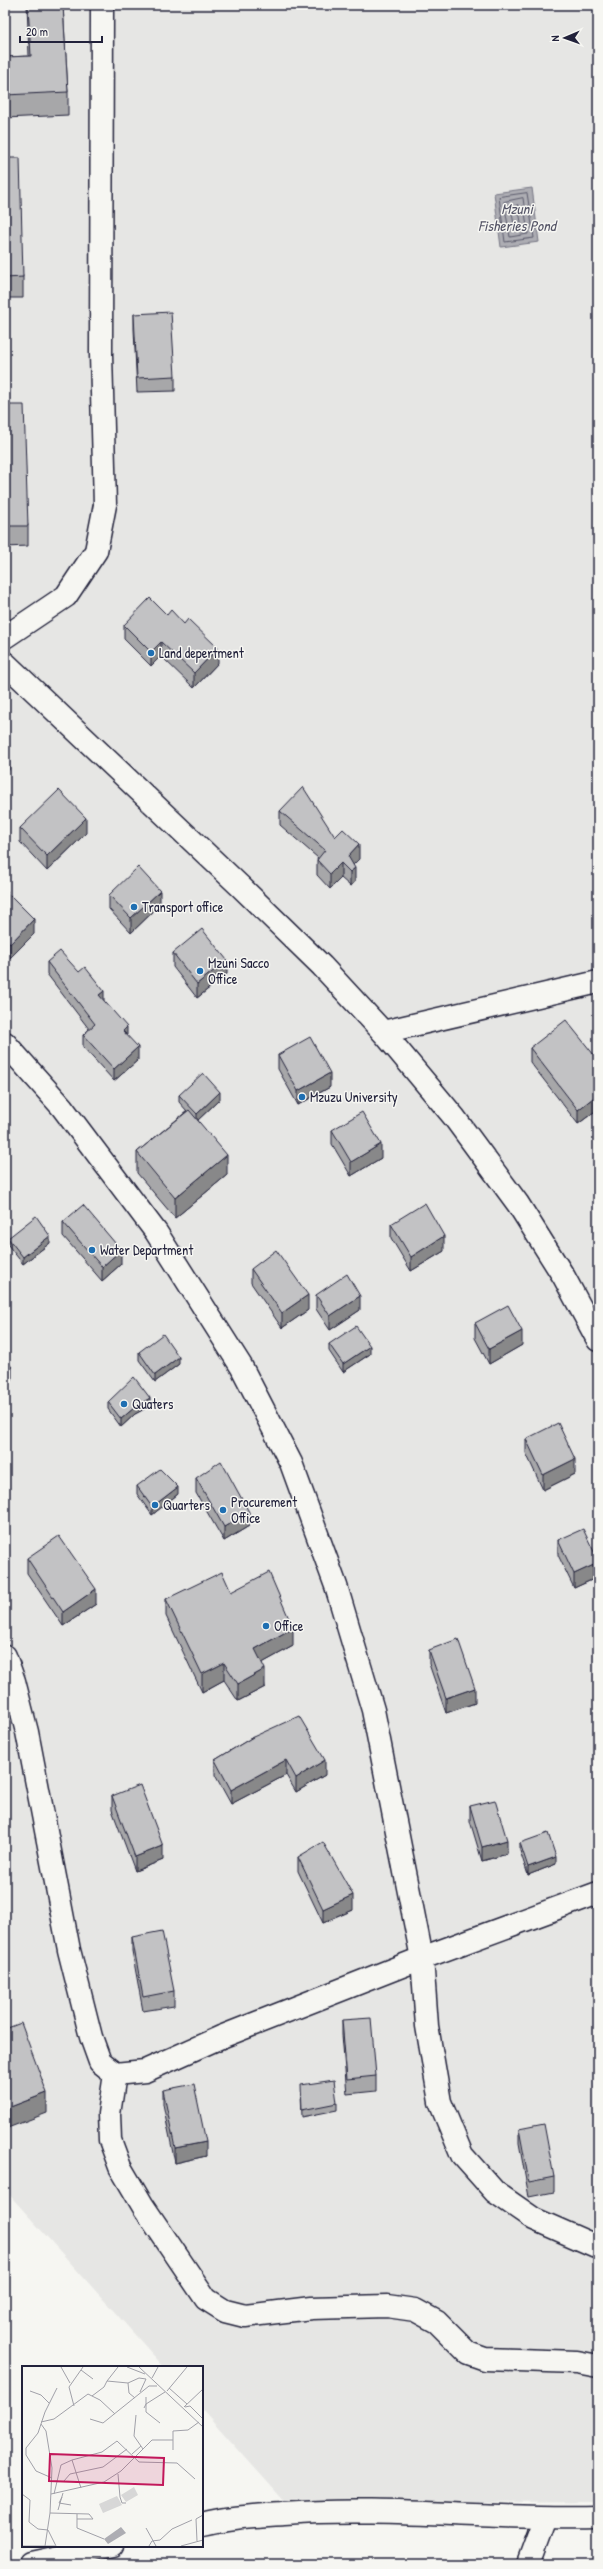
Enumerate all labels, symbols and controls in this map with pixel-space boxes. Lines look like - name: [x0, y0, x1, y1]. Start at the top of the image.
- scale bar: [20, 18, 102, 44]
- north arrow: [545, 18, 585, 58]
- text: 20 m: [26, 23, 48, 40]
- text: N: [548, 35, 562, 42]
- water label: Mzuni Fisheries Pond: [478, 198, 558, 236]
- place label: Land depertment: [159, 643, 244, 663]
- marker: Land depertment: [146, 648, 156, 658]
- place label: Transport office: [142, 897, 224, 917]
- marker: Transport office: [129, 902, 139, 912]
- place label: Mzuni Sacco Office: [208, 953, 269, 988]
- marker: Mzuni Sacco Office: [195, 966, 205, 976]
- place label: Mzuzu University: [310, 1087, 398, 1107]
- marker: Mzuzu University: [297, 1092, 307, 1102]
- place label: Water Department: [100, 1240, 193, 1260]
- marker: Water Department: [87, 1245, 97, 1255]
- place label: Quaters: [132, 1394, 173, 1413]
- marker: Quaters: [119, 1399, 129, 1409]
- place label: Procurement Office: [231, 1492, 297, 1527]
- place label: Quarters: [163, 1495, 210, 1514]
- marker: Quarters: [150, 1500, 160, 1510]
- marker: Procurement Office: [218, 1505, 228, 1515]
- place label: Office: [274, 1616, 304, 1635]
- marker: Office: [261, 1621, 271, 1631]
- inset map: [22, 2366, 203, 2547]

